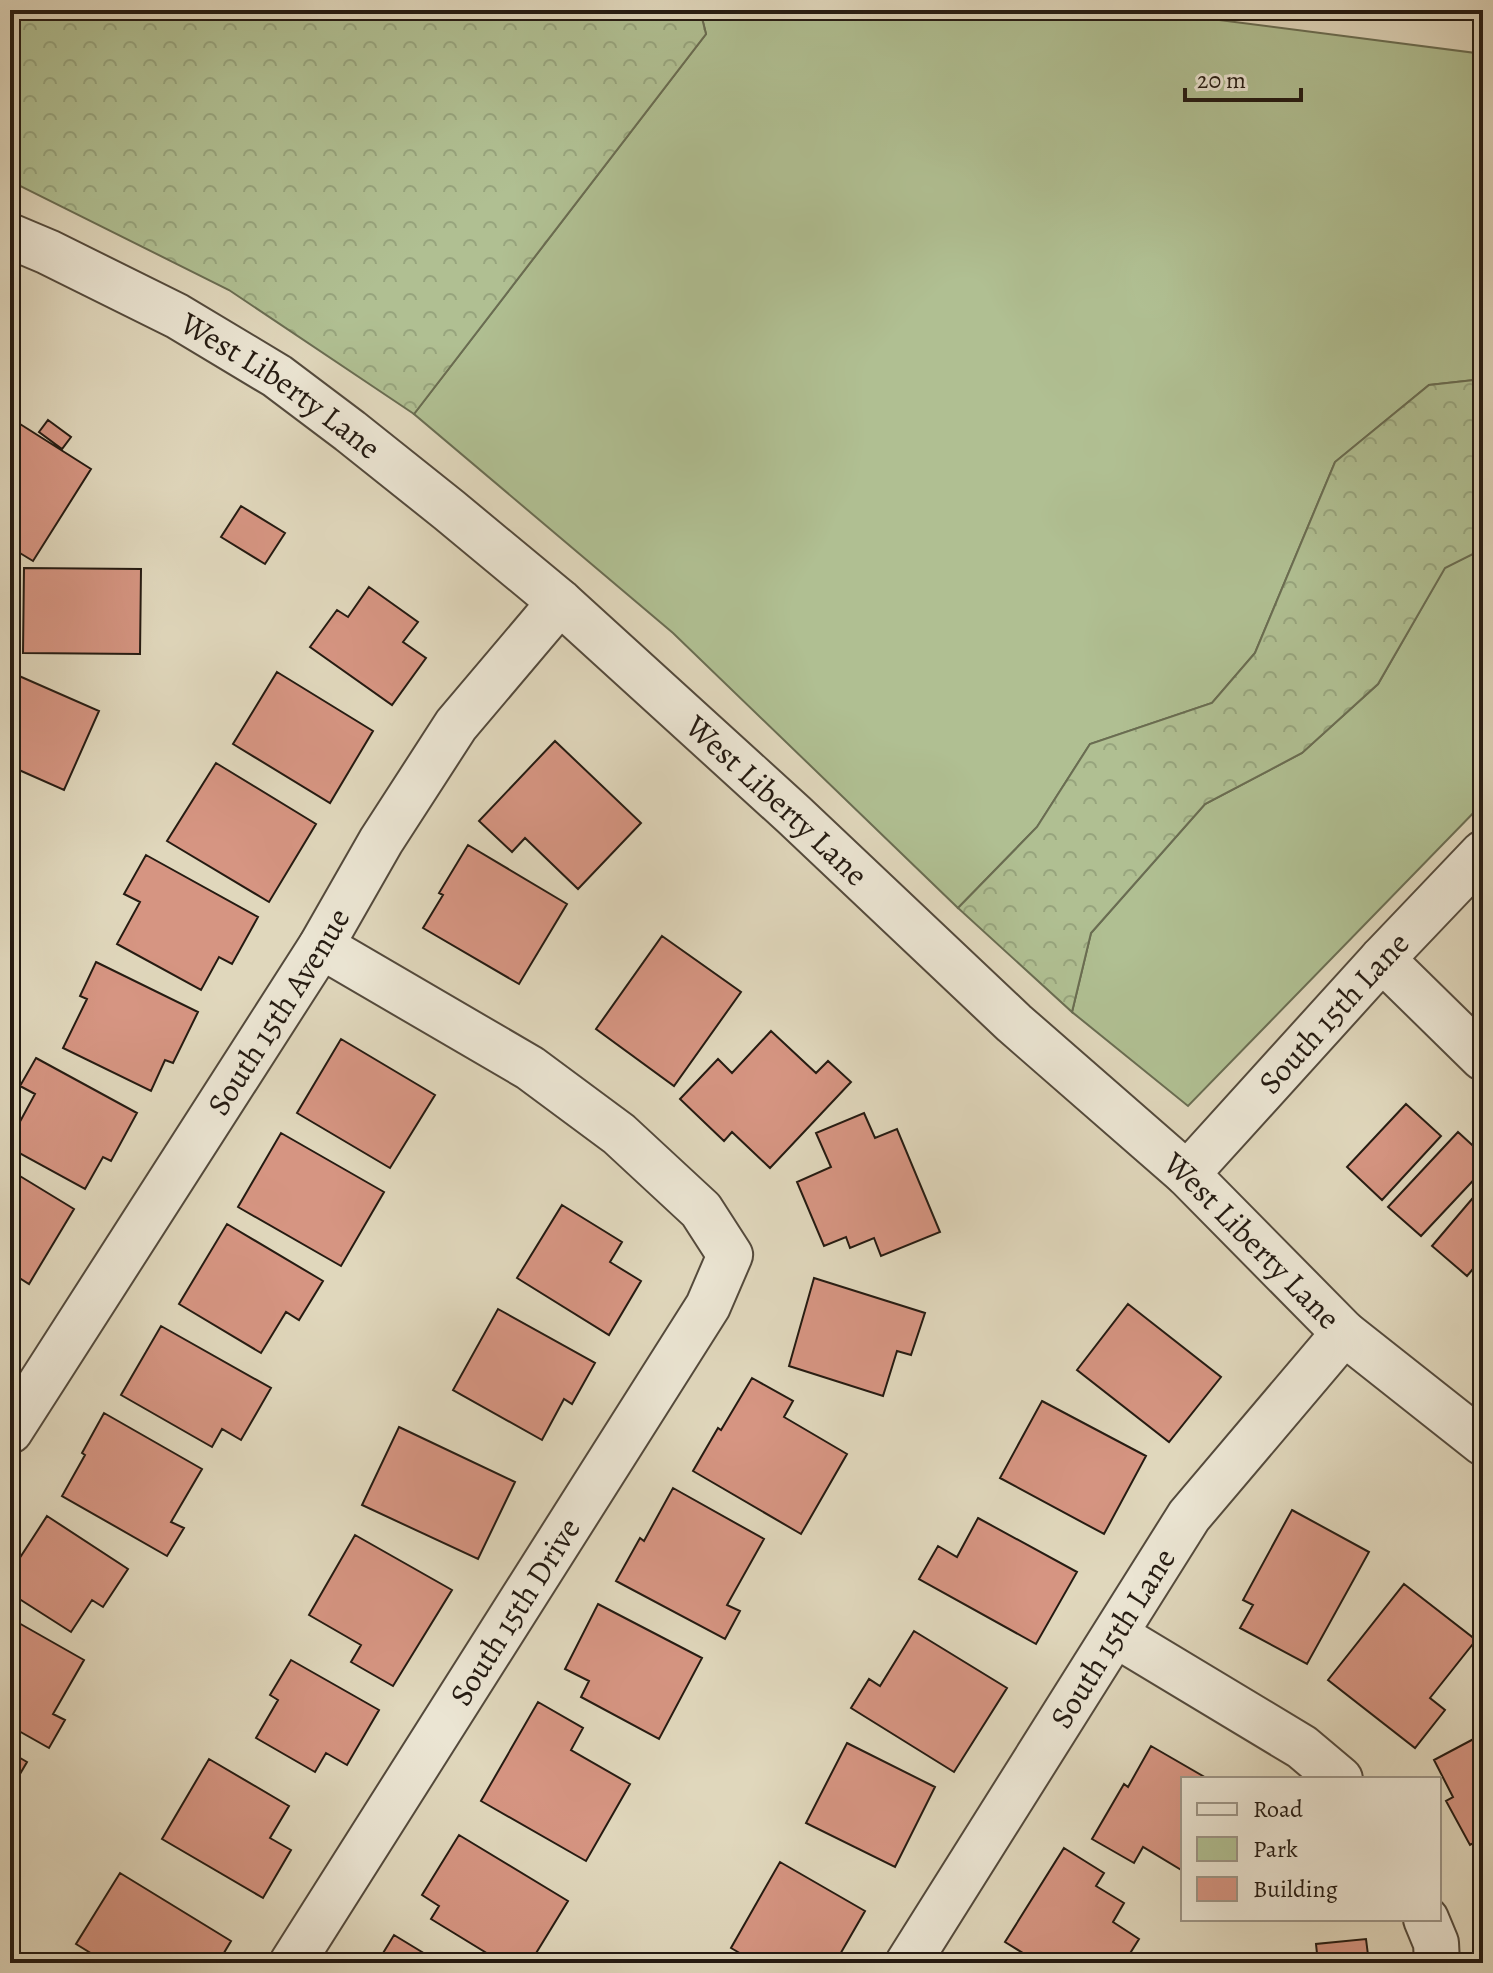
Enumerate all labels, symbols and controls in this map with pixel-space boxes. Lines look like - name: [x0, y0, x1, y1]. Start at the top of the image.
- scale bar: [1185, 52, 1301, 102]
- text: 20 m: [1197, 64, 1246, 96]
- street label: West Liberty Lane: [172, 301, 390, 469]
- street label: West Liberty Lane: [675, 704, 878, 896]
- street label: South 15th Avenue: [196, 900, 360, 1124]
- street label: South 15th Lane: [1248, 922, 1419, 1103]
- street label: West Liberty Lane: [1154, 1141, 1350, 1339]
- street label: South 15th Drive: [439, 1509, 590, 1714]
- street label: South 15th Lane: [1039, 1539, 1186, 1737]
- legend: [1181, 1777, 1441, 1921]
- text: Road: [1253, 1793, 1303, 1825]
- text: Park: [1253, 1833, 1298, 1865]
- text: Building: [1253, 1873, 1338, 1905]

